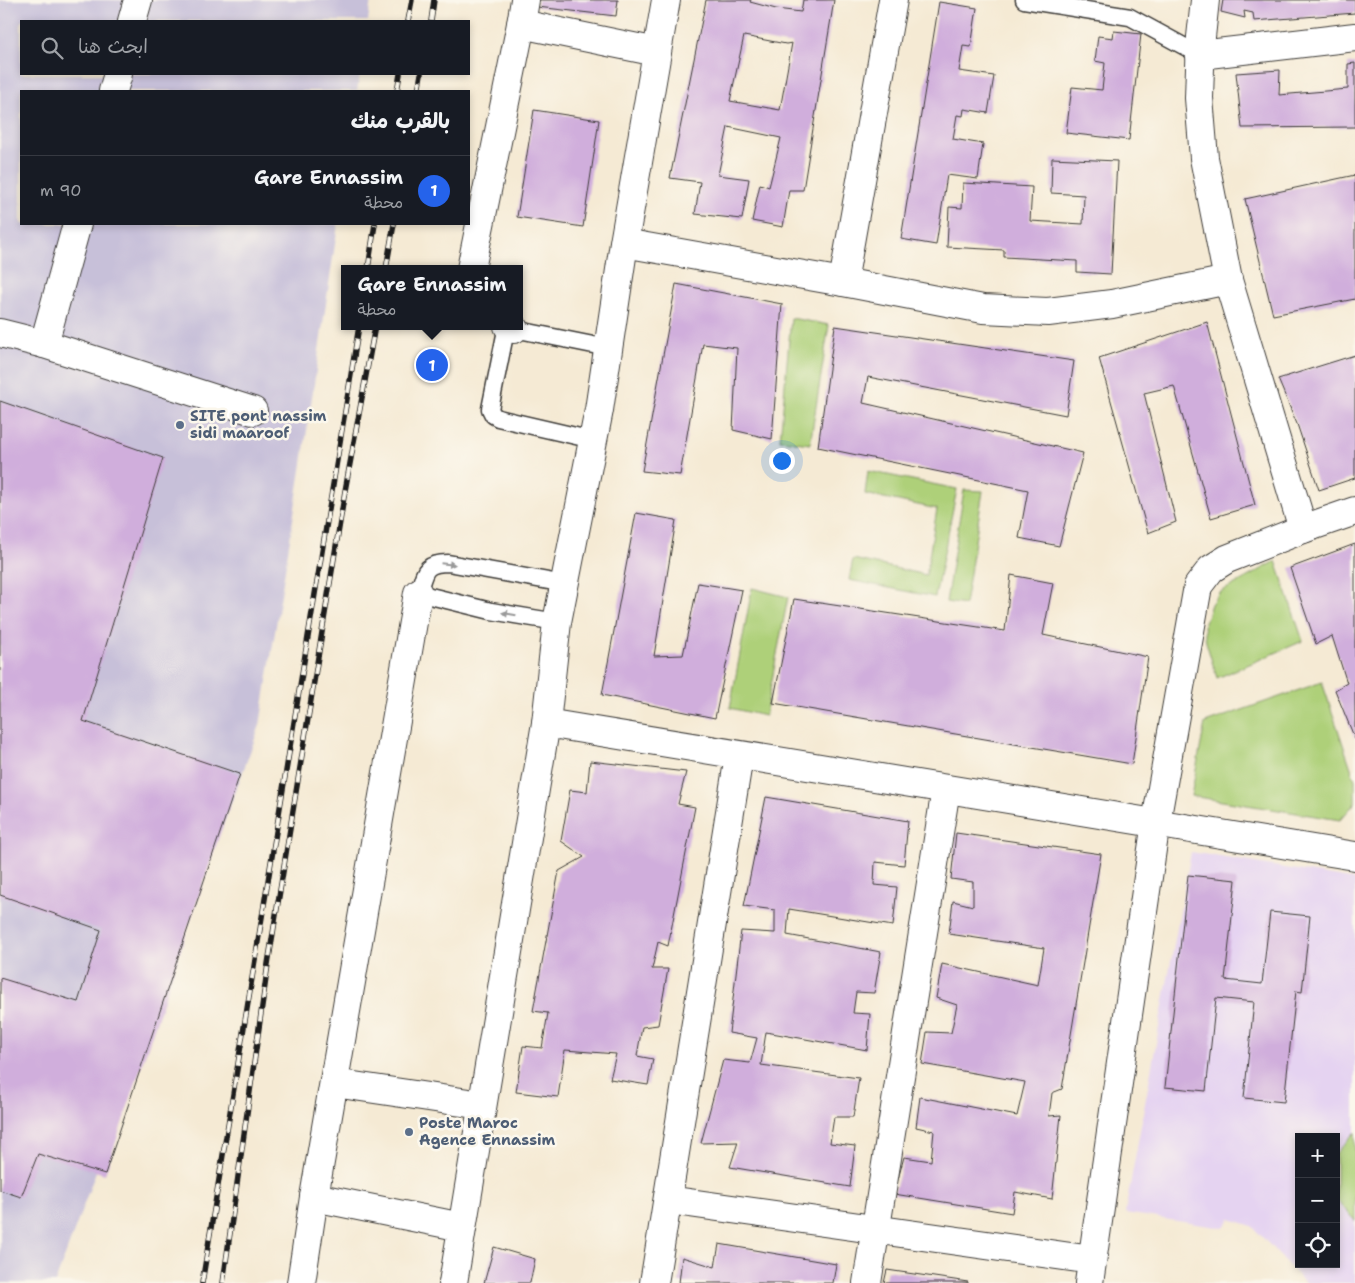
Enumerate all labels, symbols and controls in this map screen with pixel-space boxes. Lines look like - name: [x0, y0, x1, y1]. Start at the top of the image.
- search box: [20, 20, 470, 75]
- icon: search: [38, 34, 66, 62]
- text: ابحث هنا: [78, 34, 148, 59]
- text: بالقرب منك: [351, 107, 450, 135]
- text: Gare Ennassim: [254, 165, 403, 190]
- text: 90 m: [40, 180, 81, 201]
- text: 1: [430, 180, 438, 201]
- text: محطة: [364, 192, 403, 213]
- popup: [341, 265, 523, 330]
- text: Gare Ennassim: [358, 272, 506, 297]
- text: محطة: [358, 299, 396, 320]
- pin: 1: [416, 346, 448, 384]
- place label: SITE pont nassim sidi maaroof: [190, 406, 327, 443]
- marker: SITE pont nassim sidi maaroof: [174, 419, 186, 431]
- your location: [769, 448, 795, 474]
- one-way arrow: [441, 560, 457, 568]
- one-way arrow: [501, 610, 517, 618]
- place label: Poste Maroc Agence Ennassim: [419, 1113, 556, 1150]
- marker: Poste Maroc Agence Ennassim: [403, 1126, 415, 1138]
- map controls: [1295, 1133, 1340, 1268]
- button: +: [1295, 1133, 1340, 1178]
- button: −: [1295, 1178, 1340, 1223]
- button: locate: [1295, 1223, 1340, 1268]

